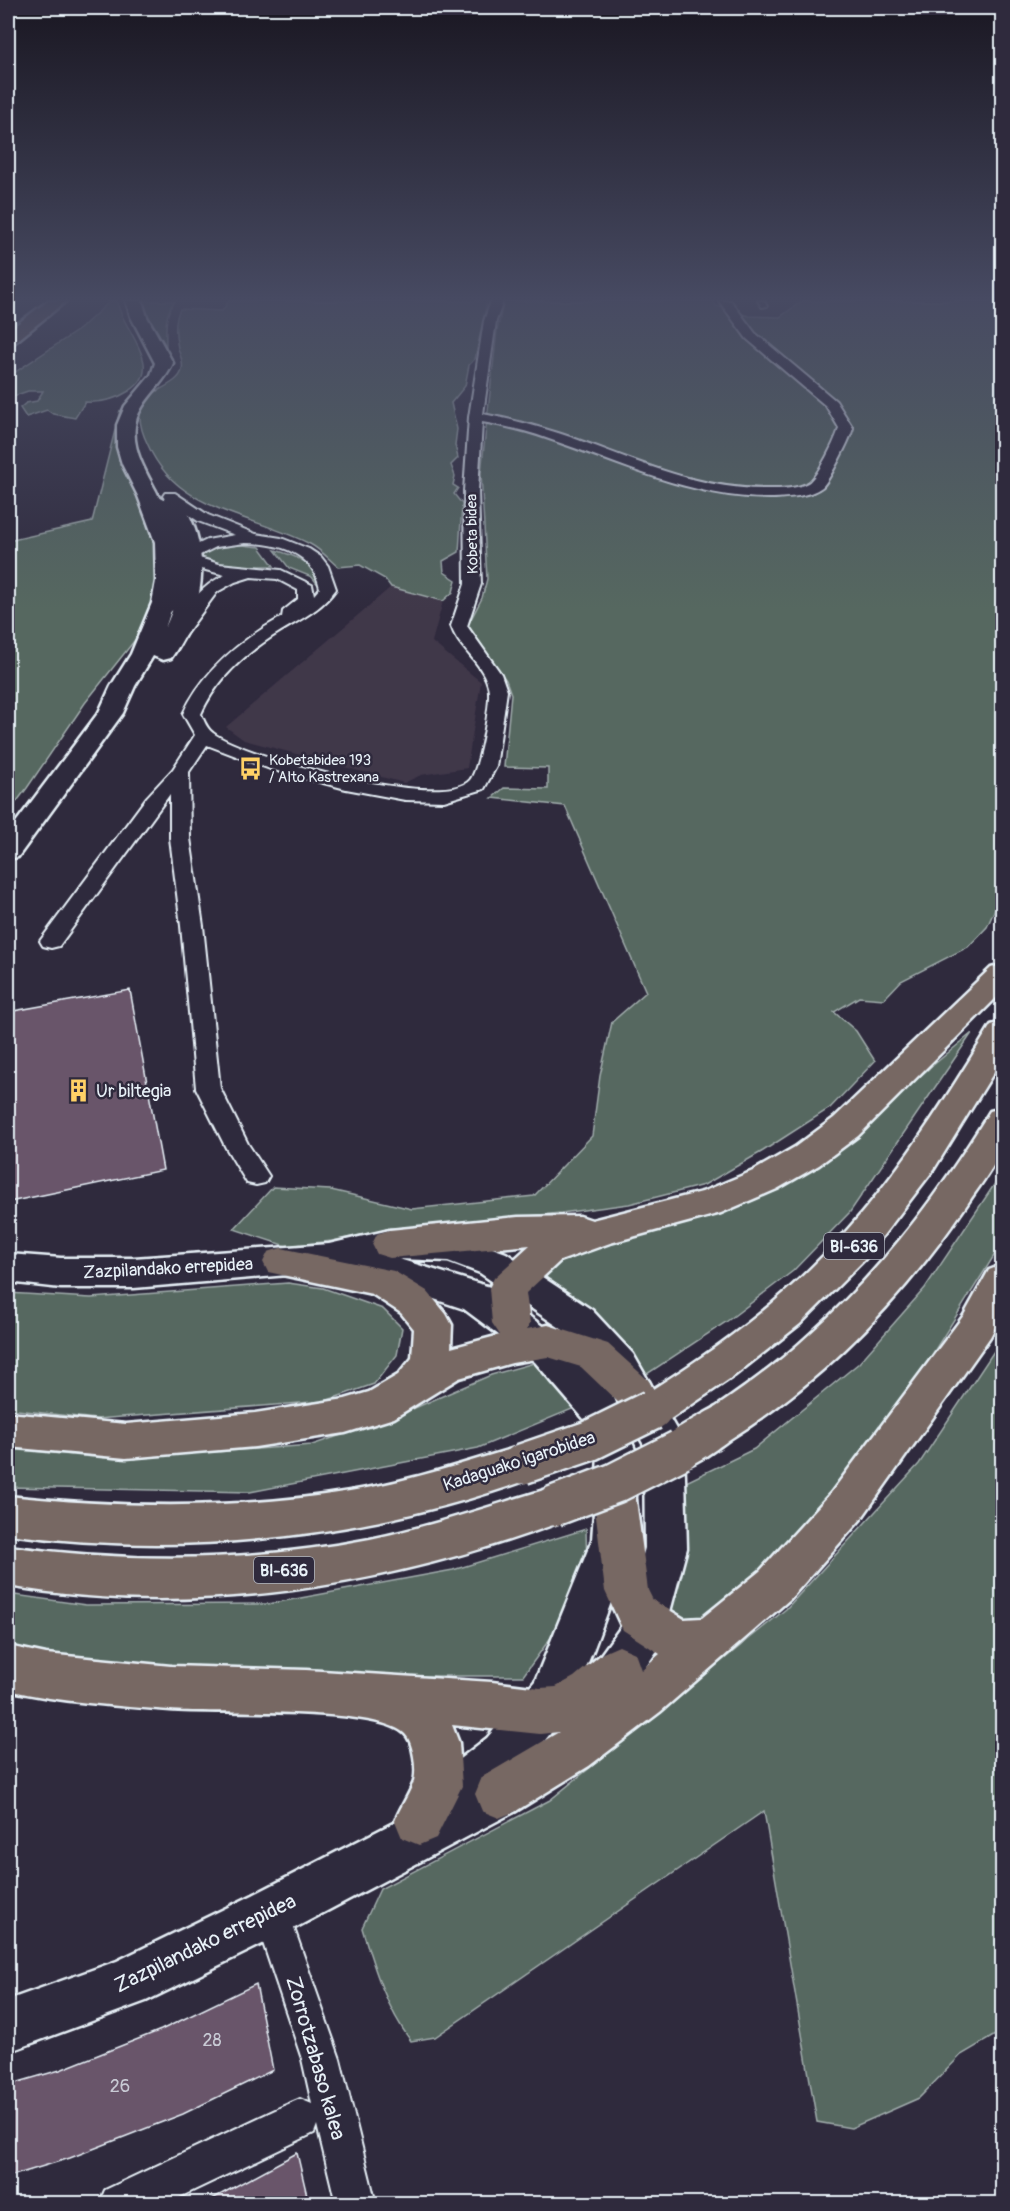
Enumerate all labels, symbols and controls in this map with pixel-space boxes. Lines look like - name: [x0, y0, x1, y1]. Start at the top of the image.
- street label: Kobeta bidea: [462, 494, 483, 574]
- place label: Kobetabidea 193 / Alto Kastrexana: [269, 751, 379, 787]
- bus stop icon: Kobetabidea 193 / Alto Kastrexana: [238, 756, 264, 782]
- building icon: Ur biltegia: [65, 1078, 91, 1104]
- place label: Ur biltegia: [96, 1080, 171, 1103]
- road number: BI-636: [824, 1233, 884, 1259]
- street label: Zazpilandako errepidea: [82, 1253, 254, 1284]
- street label: Kadaguako igarobidea: [440, 1426, 598, 1497]
- road number: BI-636: [254, 1557, 314, 1583]
- street label: Zazpilandako errepidea: [110, 1888, 301, 1999]
- street label: Zorrotzabaso kalea: [279, 1973, 352, 2143]
- house number: 28: [202, 2029, 222, 2052]
- house number: 26: [110, 2075, 130, 2098]

